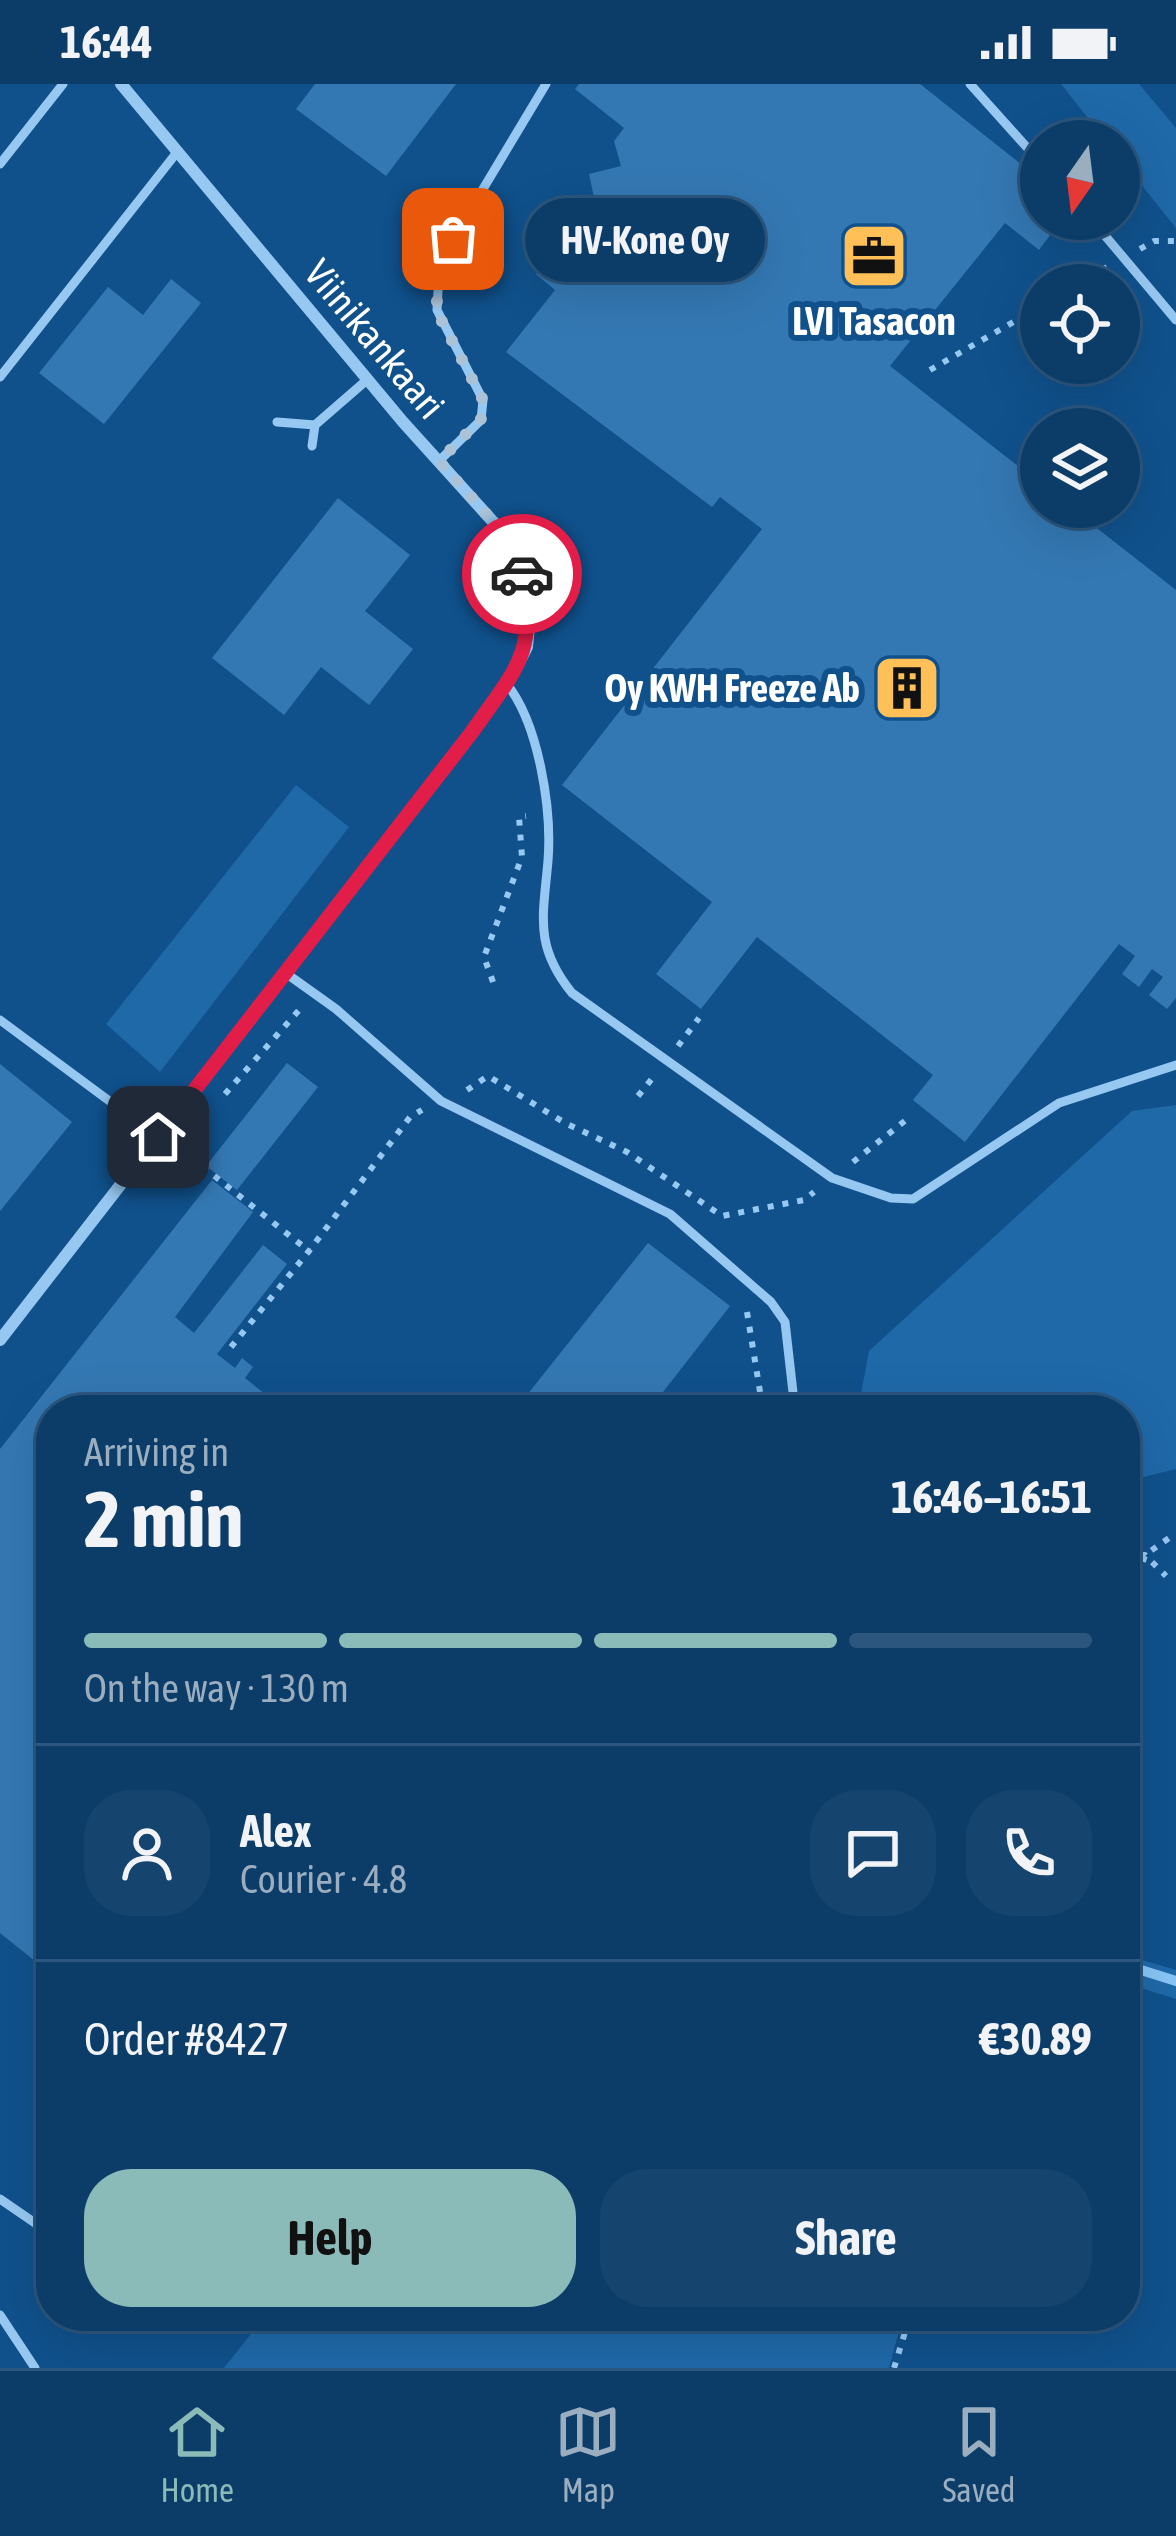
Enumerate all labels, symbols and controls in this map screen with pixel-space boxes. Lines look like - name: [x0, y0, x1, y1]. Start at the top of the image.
- text: 16:44: [60, 16, 153, 68]
- north arrow: [1020, 120, 1140, 240]
- map controls: [1020, 120, 1140, 528]
- pin: [402, 188, 504, 290]
- callout: HV-Kone Oy: [525, 197, 765, 281]
- icon: bag: [420, 206, 486, 272]
- text: HV-Kone Oy: [561, 218, 729, 262]
- office icon: LVI Tasacon: [839, 221, 909, 291]
- street label: Viinikankaari: [296, 251, 454, 427]
- button: locate: [1020, 264, 1140, 384]
- place label: LVI Tasacon: [792, 299, 956, 343]
- button: layers: [1020, 408, 1140, 528]
- courier: [462, 514, 582, 634]
- icon: car: [489, 541, 555, 607]
- building icon: Oy KWH Freeze Ab: [872, 653, 942, 723]
- place label: Oy KWH Freeze Ab: [604, 666, 860, 710]
- pin: [107, 1086, 209, 1188]
- icon: home: [125, 1104, 191, 1170]
- text: Arriving in: [84, 1430, 229, 1474]
- text: 16:46–16:51: [891, 1471, 1092, 1523]
- text: 2 min: [84, 1474, 243, 1564]
- text: On the way · 130 m: [84, 1666, 349, 1710]
- button: person: [84, 1790, 210, 1916]
- button: chat: [810, 1790, 936, 1916]
- button: phone: [966, 1790, 1092, 1916]
- text: Alex: [240, 1805, 312, 1857]
- text: Courier · 4.8: [240, 1857, 407, 1901]
- text: Order #8427: [84, 2013, 289, 2065]
- text: €30.89: [979, 2013, 1092, 2065]
- button: Help: [84, 2169, 576, 2307]
- button: Share: [600, 2169, 1092, 2307]
- tab: Home: [161, 2399, 234, 2509]
- tab: Map: [555, 2399, 621, 2509]
- tab: Saved: [942, 2399, 1015, 2509]

